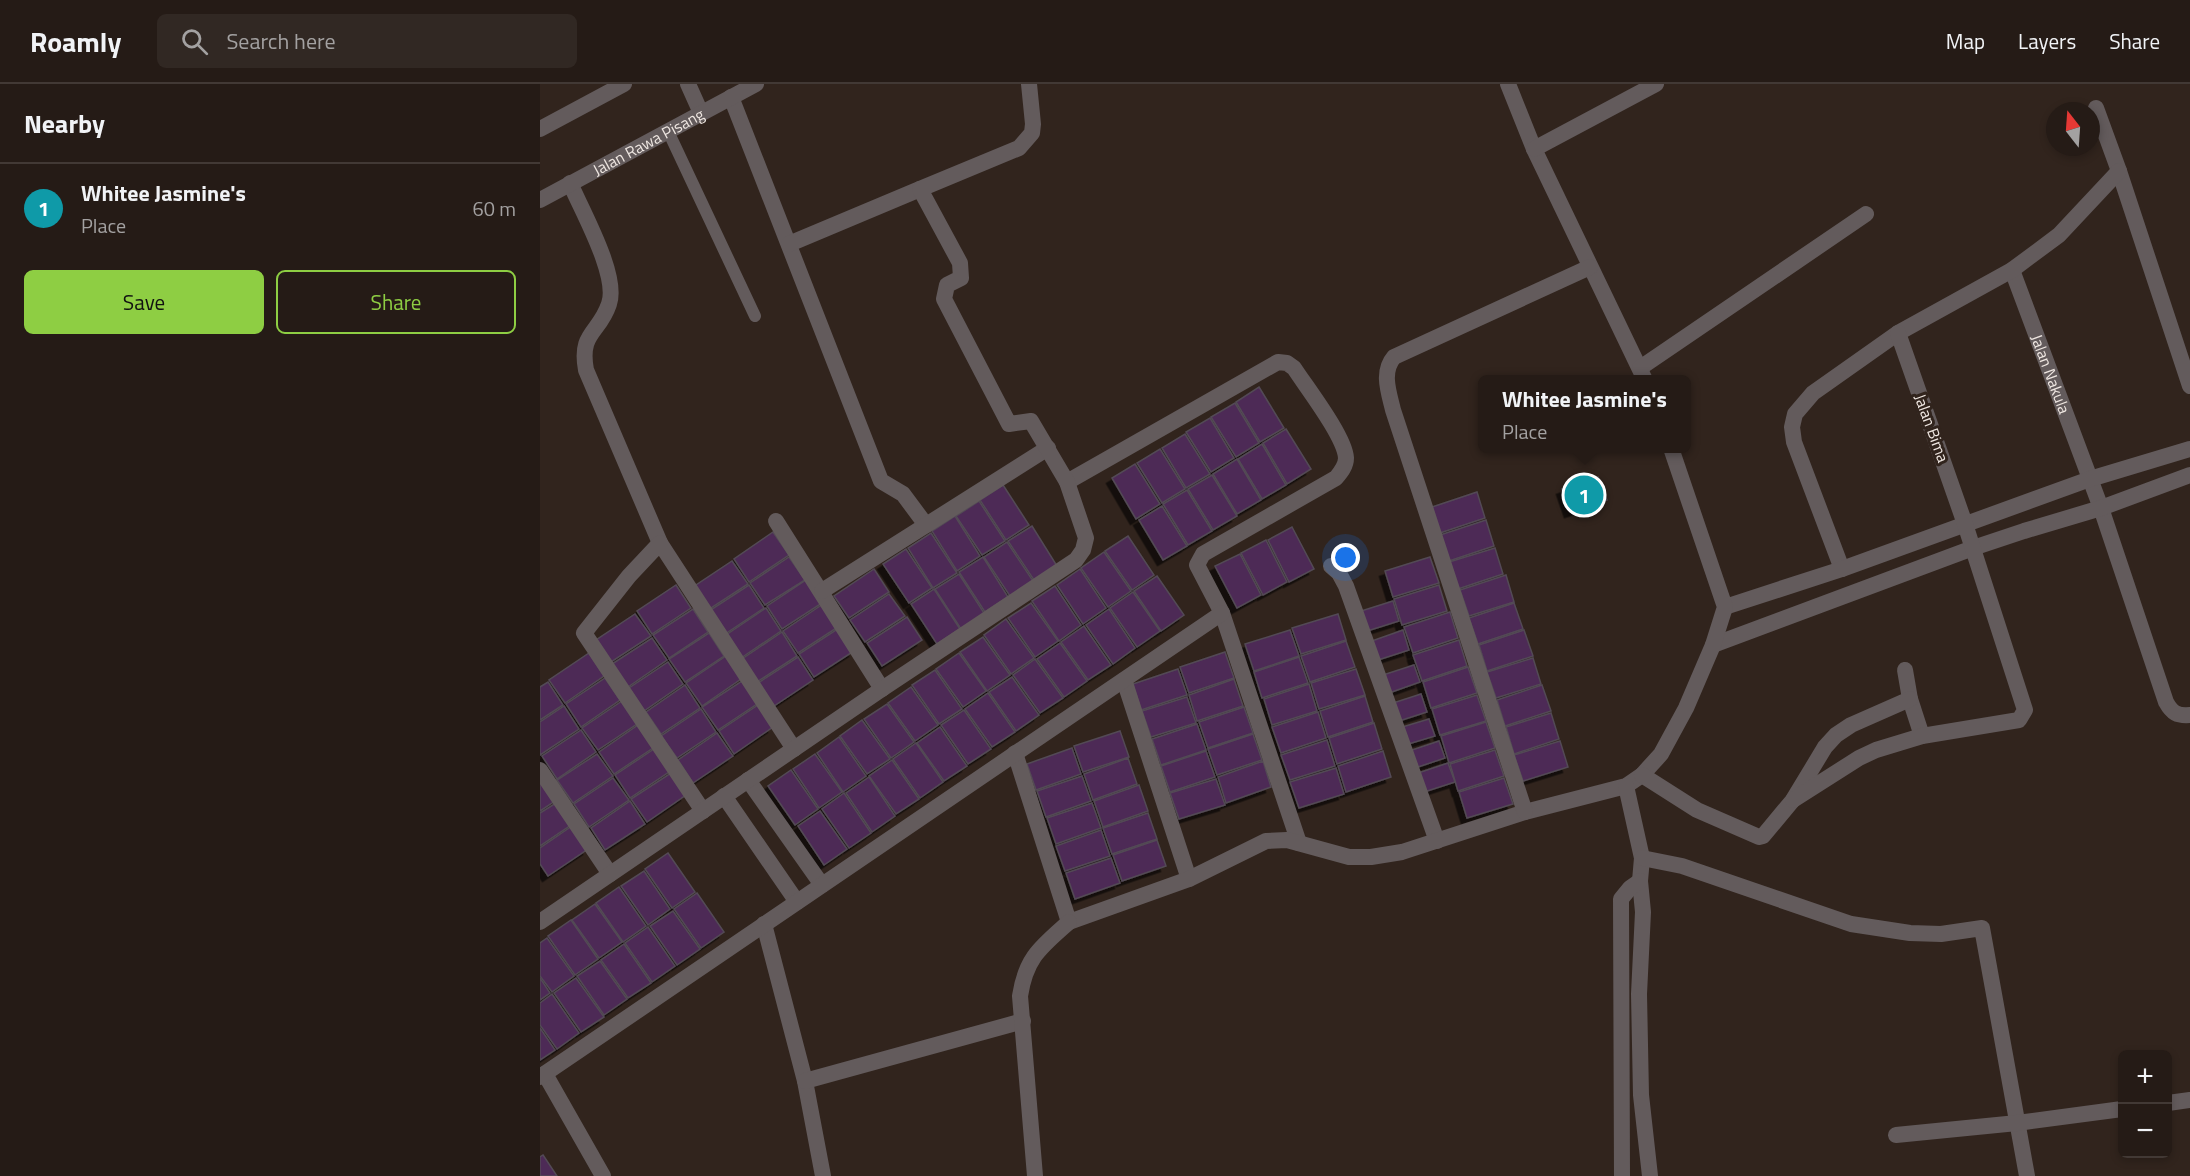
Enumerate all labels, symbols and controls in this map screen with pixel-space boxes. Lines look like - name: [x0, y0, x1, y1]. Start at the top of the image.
- search box: [157, 14, 577, 68]
- text: Roamly: [30, 20, 121, 63]
- text: Search here: [226, 24, 336, 58]
- icon: search: [178, 25, 211, 58]
- text: Map: [1946, 25, 1985, 57]
- text: Layers: [2018, 25, 2076, 57]
- text: Share: [2109, 25, 2160, 57]
- street label: Jalan Rawa Pisang: [588, 102, 708, 182]
- north arrow: [2046, 102, 2100, 156]
- text: Nearby: [24, 104, 105, 143]
- text: Whitee Jasmine's: [81, 176, 246, 210]
- text: 1: [38, 193, 49, 224]
- text: 60 m: [472, 193, 516, 224]
- text: Place: [81, 210, 126, 241]
- button: Save: [24, 270, 264, 334]
- button: Share: [276, 270, 516, 334]
- street label: Jalan Nakula: [2025, 331, 2077, 417]
- popup: [1478, 375, 1691, 453]
- text: Whitee Jasmine's: [1502, 382, 1667, 416]
- street label: Jalan Bima: [1909, 390, 1955, 466]
- text: Place: [1502, 416, 1547, 447]
- pin: 1: [1564, 472, 1604, 518]
- your location: [1331, 543, 1360, 572]
- map controls: [2118, 1050, 2172, 1158]
- button: +: [2118, 1050, 2172, 1104]
- button: −: [2118, 1104, 2172, 1158]

